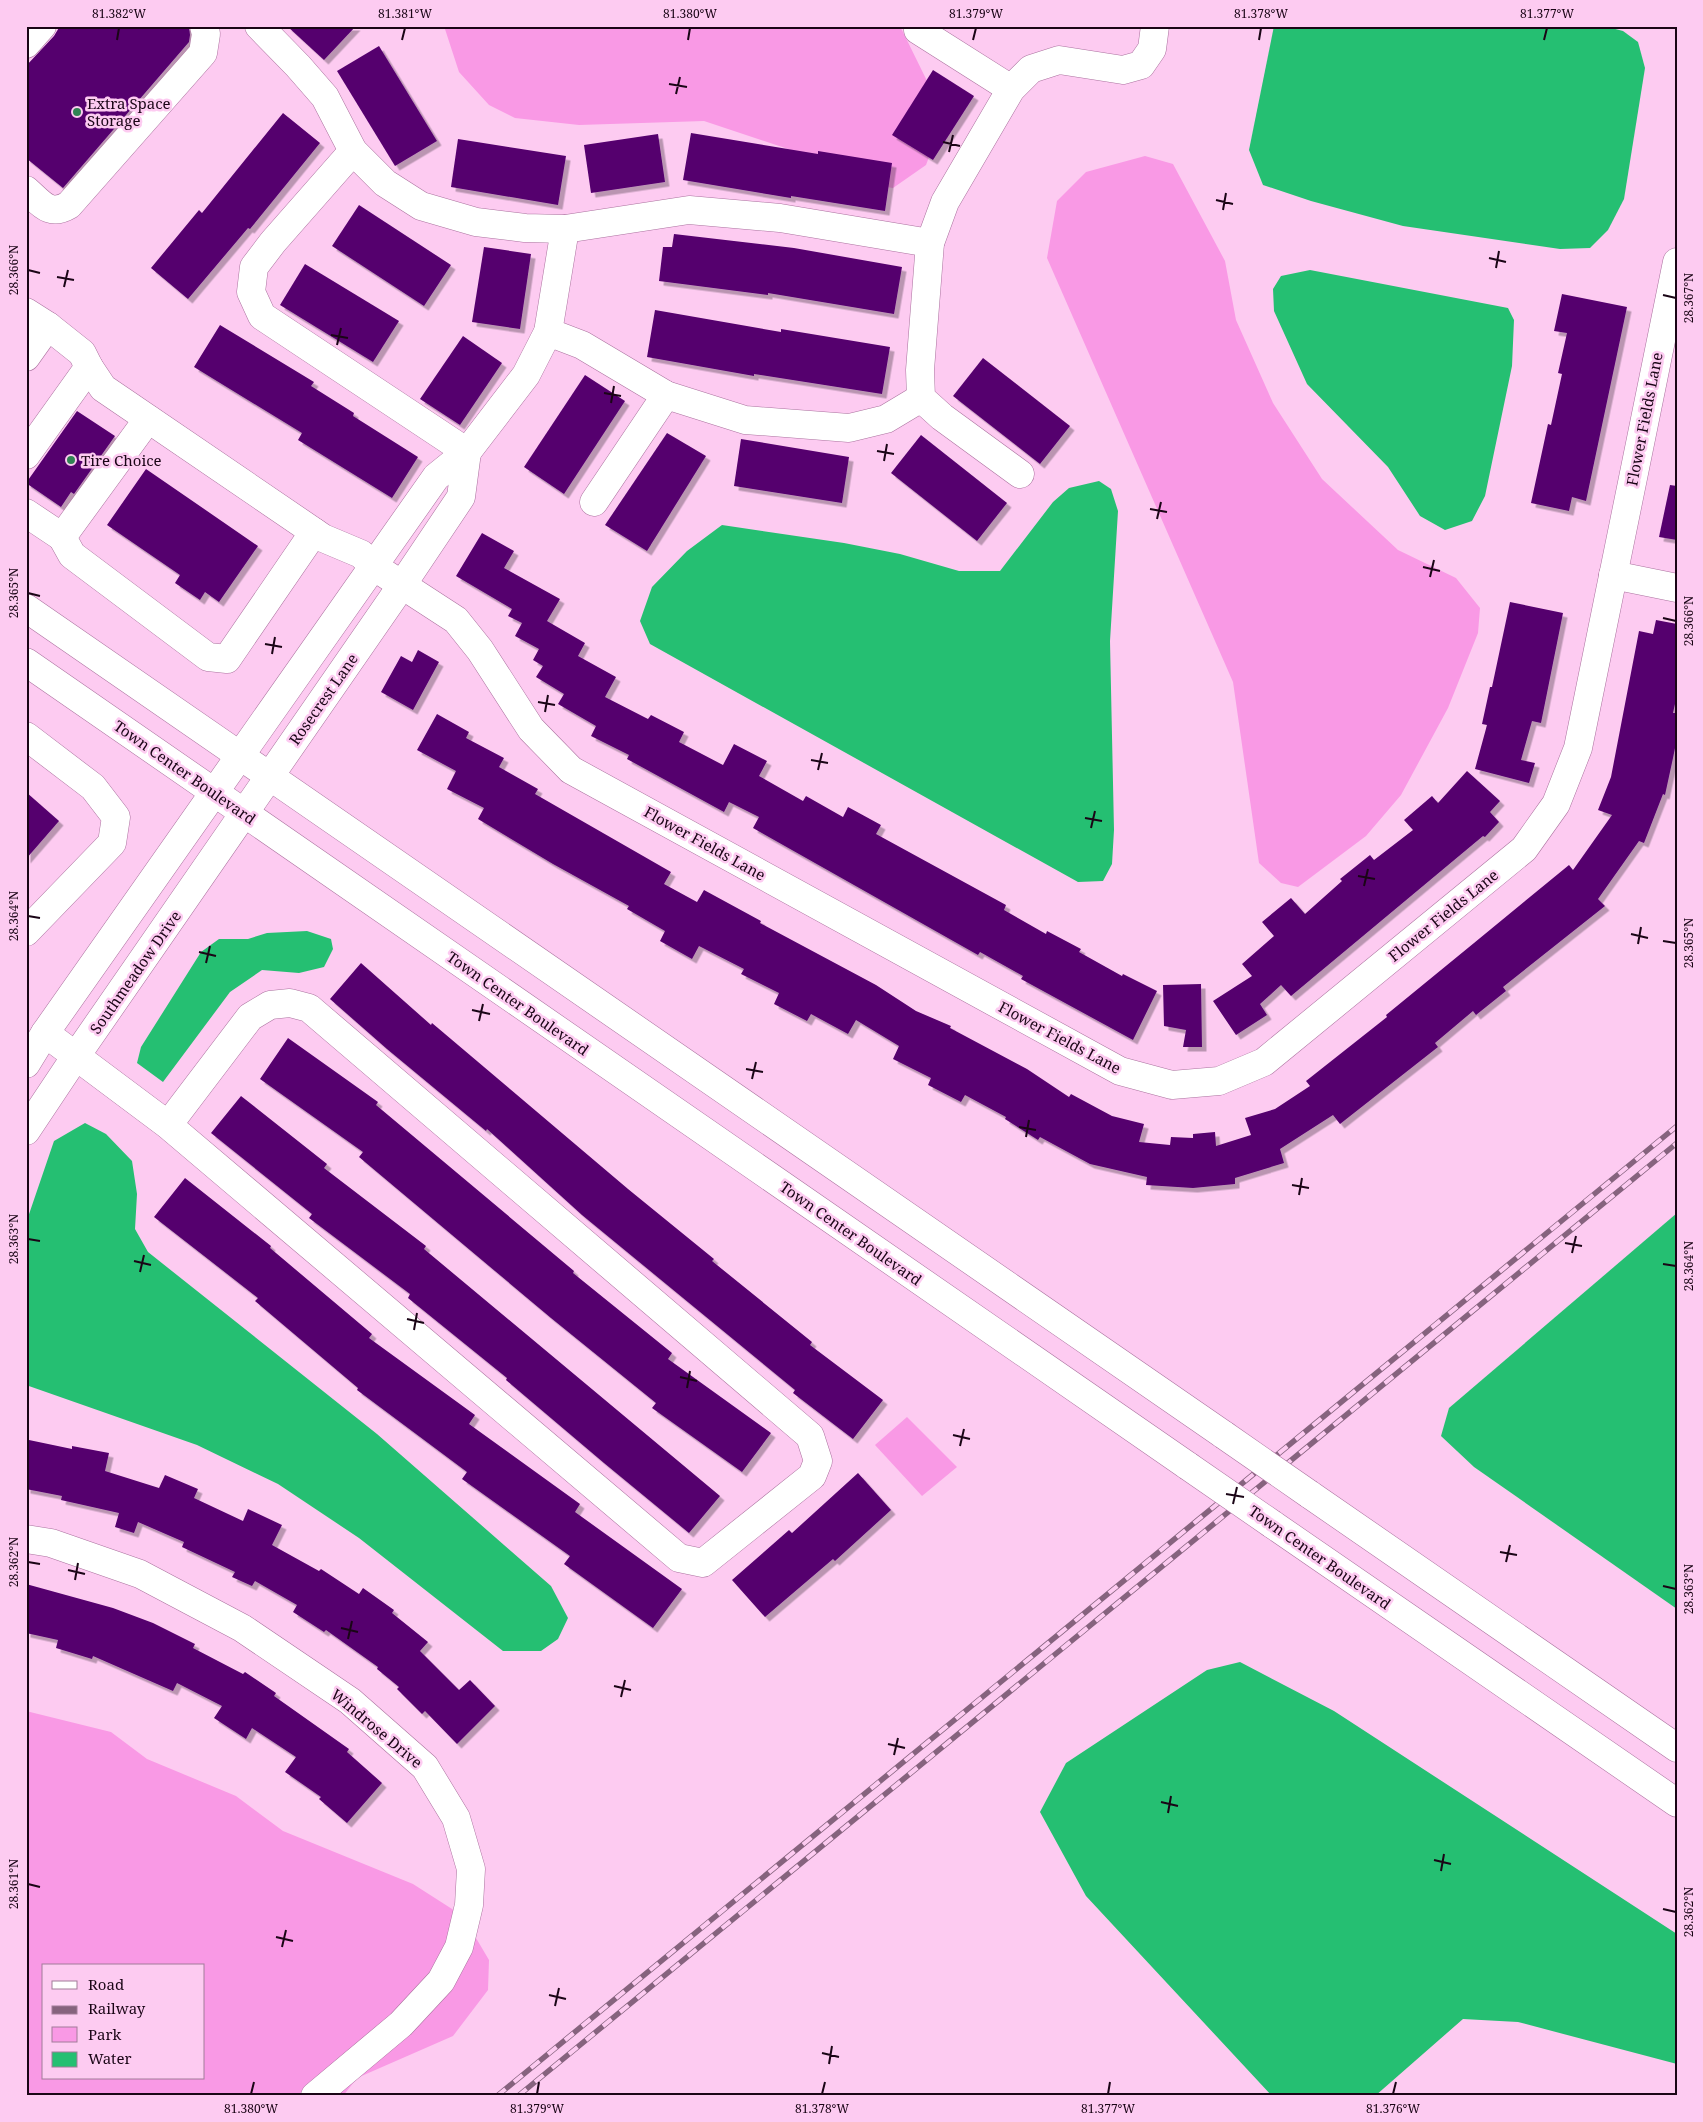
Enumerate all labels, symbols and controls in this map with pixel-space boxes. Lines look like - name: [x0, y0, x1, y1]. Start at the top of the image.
- text: 81.382°W: [92, 5, 146, 22]
- text: 81.381°W: [378, 5, 432, 22]
- text: 81.380°W: [663, 5, 717, 22]
- text: 81.379°W: [949, 5, 1003, 22]
- text: 81.378°W: [1234, 5, 1288, 22]
- text: 81.377°W: [1520, 5, 1574, 22]
- place label: Extra Space Storage: [87, 93, 171, 130]
- marker: Extra Space Storage: [71, 106, 83, 118]
- text: 28.366°N: [5, 245, 22, 295]
- text: 28.367°N: [1680, 273, 1697, 323]
- street label: Flower Fields Lane: [1621, 350, 1667, 488]
- place label: Tire Choice: [81, 450, 162, 470]
- marker: Tire Choice: [65, 454, 77, 466]
- text: 28.365°N: [5, 568, 22, 618]
- text: 28.366°N: [1680, 596, 1697, 646]
- street label: Rosecrest Lane: [284, 649, 362, 749]
- street label: Town Center Boulevard: [110, 715, 260, 829]
- street label: Flower Fields Lane: [641, 801, 769, 885]
- street label: Flower Fields Lane: [1384, 865, 1502, 965]
- text: 28.364°N: [5, 891, 22, 941]
- street label: Southmeadow Drive: [85, 906, 185, 1038]
- text: 28.365°N: [1680, 918, 1697, 968]
- street label: Town Center Boulevard: [443, 946, 593, 1060]
- street label: Flower Fields Lane: [995, 996, 1125, 1078]
- street label: Town Center Boulevard: [776, 1176, 926, 1290]
- text: 28.363°N: [5, 1214, 22, 1264]
- text: 28.364°N: [1680, 1241, 1697, 1291]
- street label: Town Center Boulevard: [1245, 1500, 1395, 1614]
- text: 28.362°N: [5, 1537, 22, 1587]
- text: 28.363°N: [1680, 1564, 1697, 1614]
- street label: Windrose Drive: [327, 1684, 427, 1772]
- text: 28.361°N: [5, 1859, 22, 1909]
- text: 28.362°N: [1680, 1887, 1697, 1937]
- legend: [42, 1964, 205, 2080]
- text: Road: [88, 1974, 124, 1994]
- text: Railway: [88, 1998, 146, 2018]
- text: Park: [88, 2024, 122, 2044]
- text: Water: [88, 2048, 131, 2068]
- text: 81.380°W: [224, 2100, 278, 2117]
- text: 81.379°W: [510, 2100, 564, 2117]
- text: 81.378°W: [795, 2100, 849, 2117]
- text: 81.377°W: [1081, 2100, 1135, 2117]
- text: 81.376°W: [1366, 2100, 1420, 2117]

